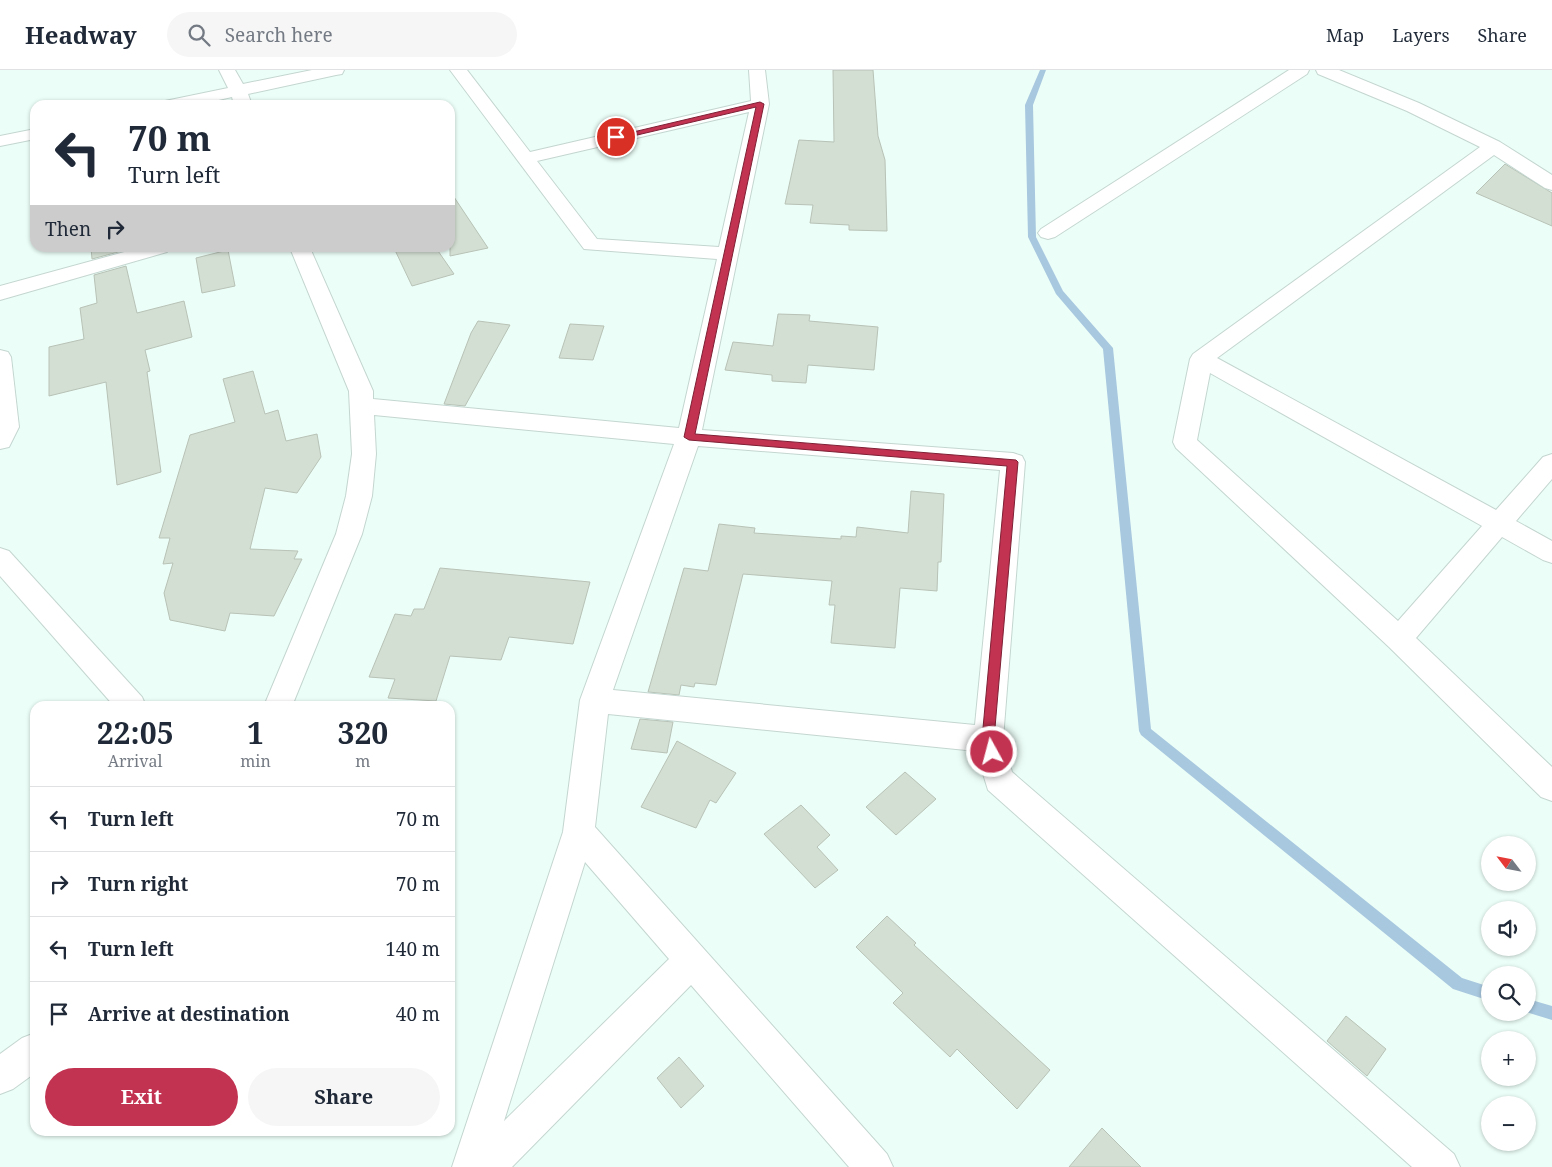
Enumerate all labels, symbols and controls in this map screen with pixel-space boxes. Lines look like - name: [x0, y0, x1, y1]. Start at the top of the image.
- search box: [167, 12, 517, 57]
- text: Headway: [25, 18, 137, 51]
- icon: search: [185, 21, 213, 49]
- text: Search here: [225, 22, 333, 48]
- text: Map: [1326, 23, 1364, 47]
- text: Layers: [1392, 23, 1450, 47]
- text: Share: [1478, 23, 1527, 47]
- text: 70 m: [128, 114, 211, 161]
- pin: [595, 116, 637, 158]
- icon: left: [45, 120, 110, 185]
- icon: arrive: [602, 123, 630, 151]
- text: Turn left: [128, 159, 220, 189]
- icon: right: [101, 215, 129, 243]
- text: Then: [45, 216, 91, 242]
- text: 22:05: [97, 712, 174, 753]
- text: 1: [247, 712, 264, 753]
- text: 320: [337, 712, 388, 753]
- position arrow: [965, 725, 1017, 777]
- text: Arrival: [108, 750, 162, 772]
- text: min: [240, 750, 271, 772]
- text: m: [355, 750, 370, 772]
- icon: left: [45, 805, 73, 833]
- text: Turn left: [88, 806, 174, 832]
- text: 70 m: [396, 806, 440, 832]
- north arrow: [1481, 836, 1536, 891]
- map controls: [1481, 836, 1536, 1151]
- icon: right: [45, 870, 73, 898]
- text: Turn right: [88, 871, 188, 897]
- text: 70 m: [396, 871, 440, 897]
- button: sound: [1481, 901, 1536, 956]
- icon: left: [45, 935, 73, 963]
- text: Turn left: [88, 936, 174, 962]
- text: 140 m: [385, 936, 440, 962]
- button: search: [1481, 966, 1536, 1021]
- icon: arrive: [45, 1000, 73, 1028]
- text: Arrive at destination: [88, 1001, 290, 1027]
- text: 40 m: [396, 1001, 440, 1027]
- button: +: [1481, 1031, 1536, 1086]
- button: Exit: [45, 1068, 238, 1126]
- button: Share: [248, 1068, 440, 1126]
- button: −: [1481, 1096, 1536, 1151]

